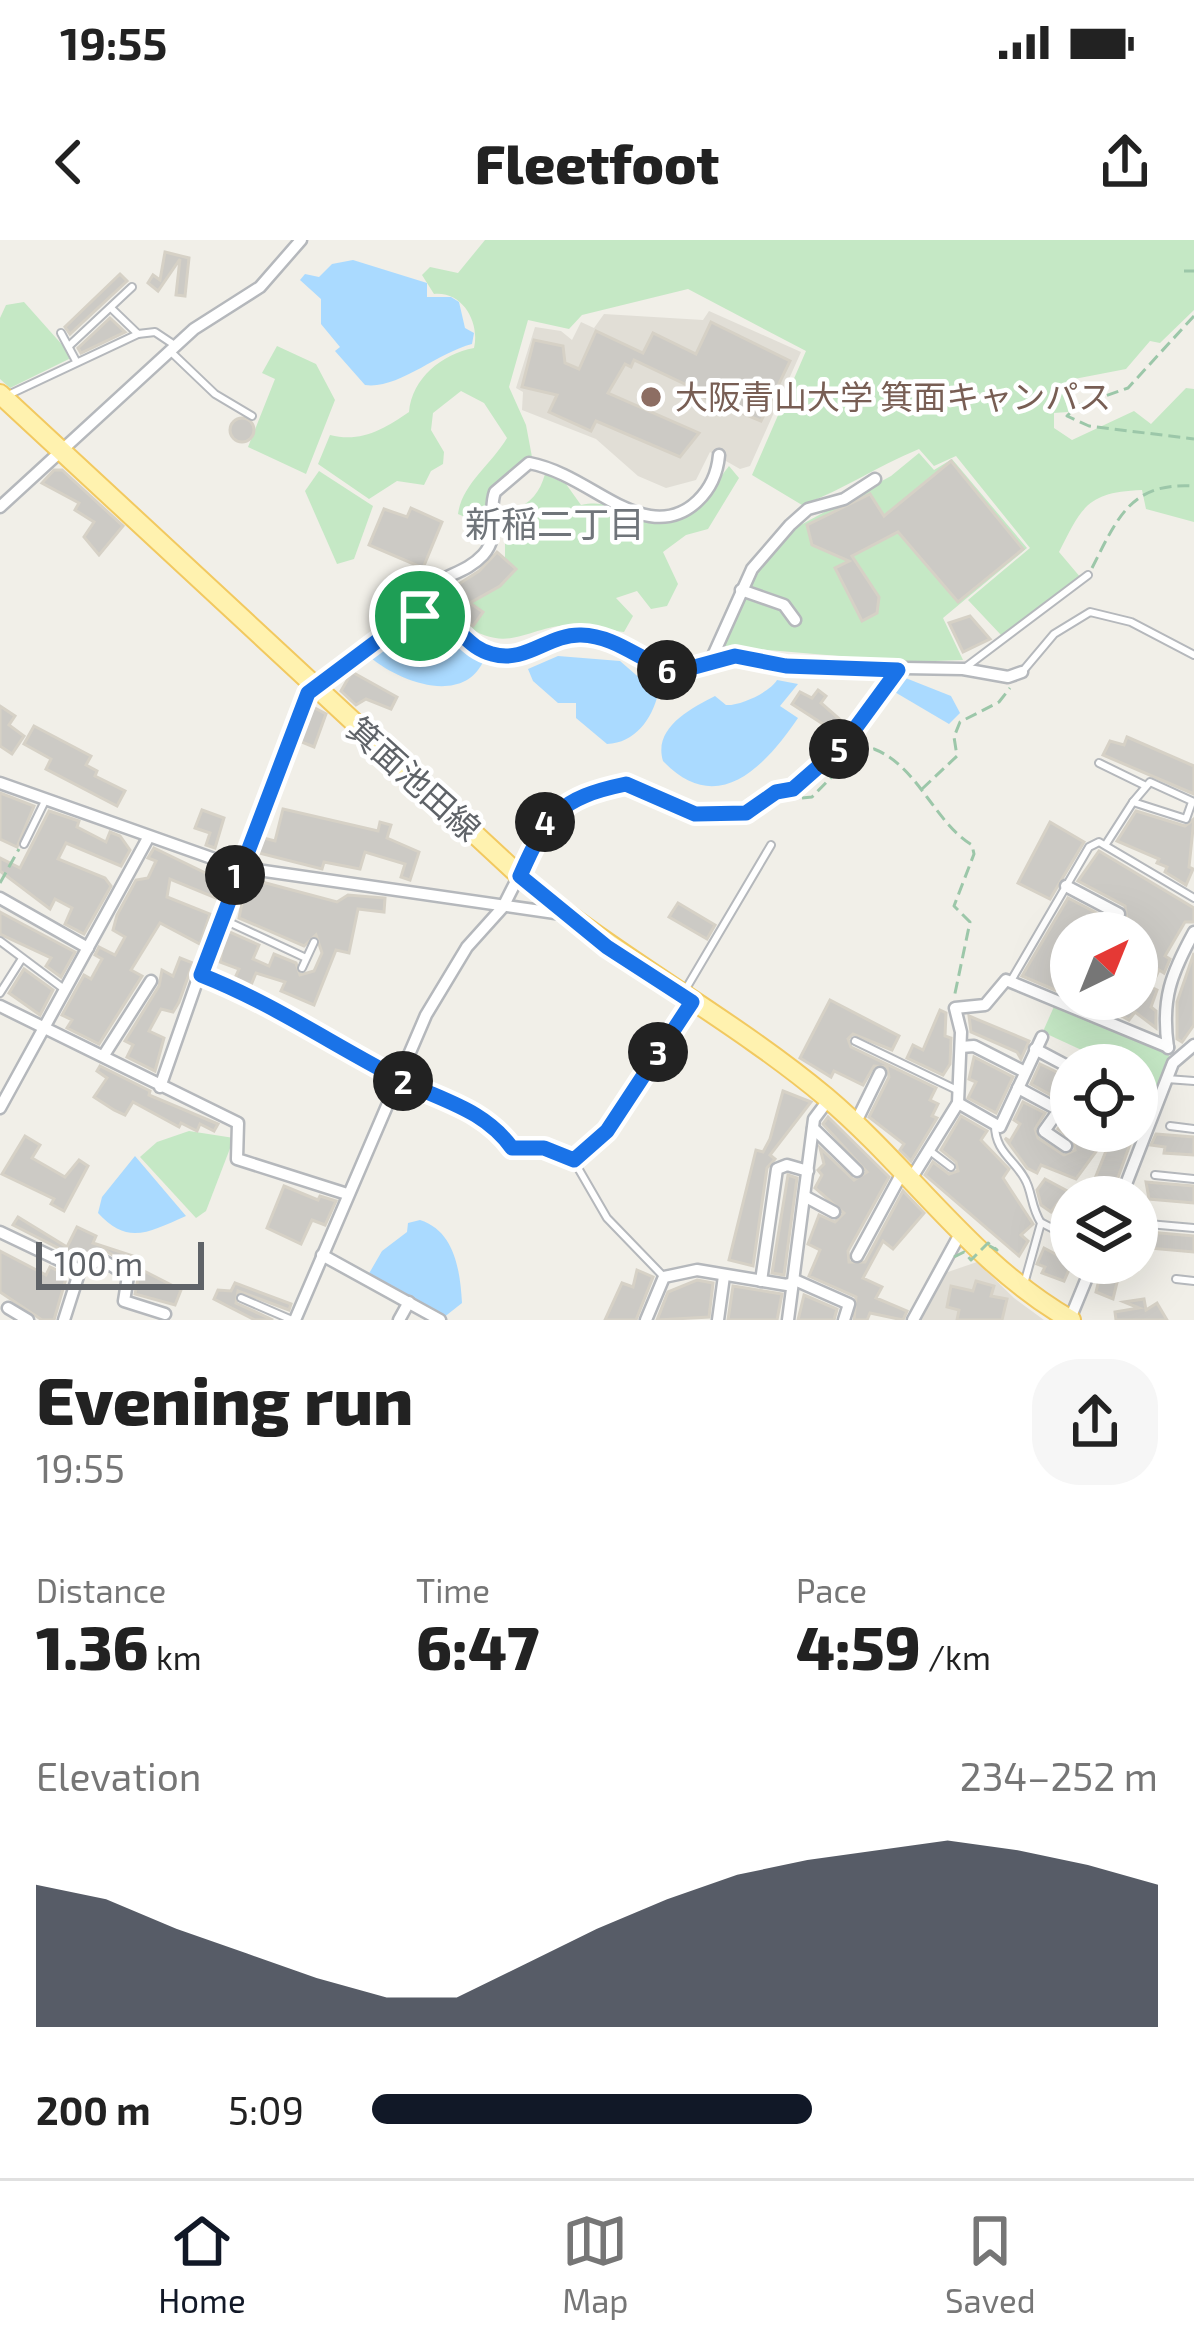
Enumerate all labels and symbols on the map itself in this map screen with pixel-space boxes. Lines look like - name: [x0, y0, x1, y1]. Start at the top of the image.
- place label: 大阪青山大学 箕面キャンパス: [675, 376, 1111, 416]
- marker: 大阪青山大学 箕面キャンパス: [638, 384, 664, 410]
- district label: 新稲二丁目: [465, 501, 645, 544]
- pin: [369, 565, 471, 667]
- pin: 6: [637, 640, 697, 700]
- street label: 箕面池田線: [340, 708, 489, 848]
- pin: 5: [809, 719, 869, 779]
- pin: 4: [515, 792, 575, 852]
- pin: 1: [205, 845, 265, 905]
- north arrow: [1050, 912, 1158, 1020]
- pin: 3: [628, 1022, 688, 1082]
- pin: 2: [373, 1051, 433, 1111]
- scale bar: [36, 1236, 204, 1289]

